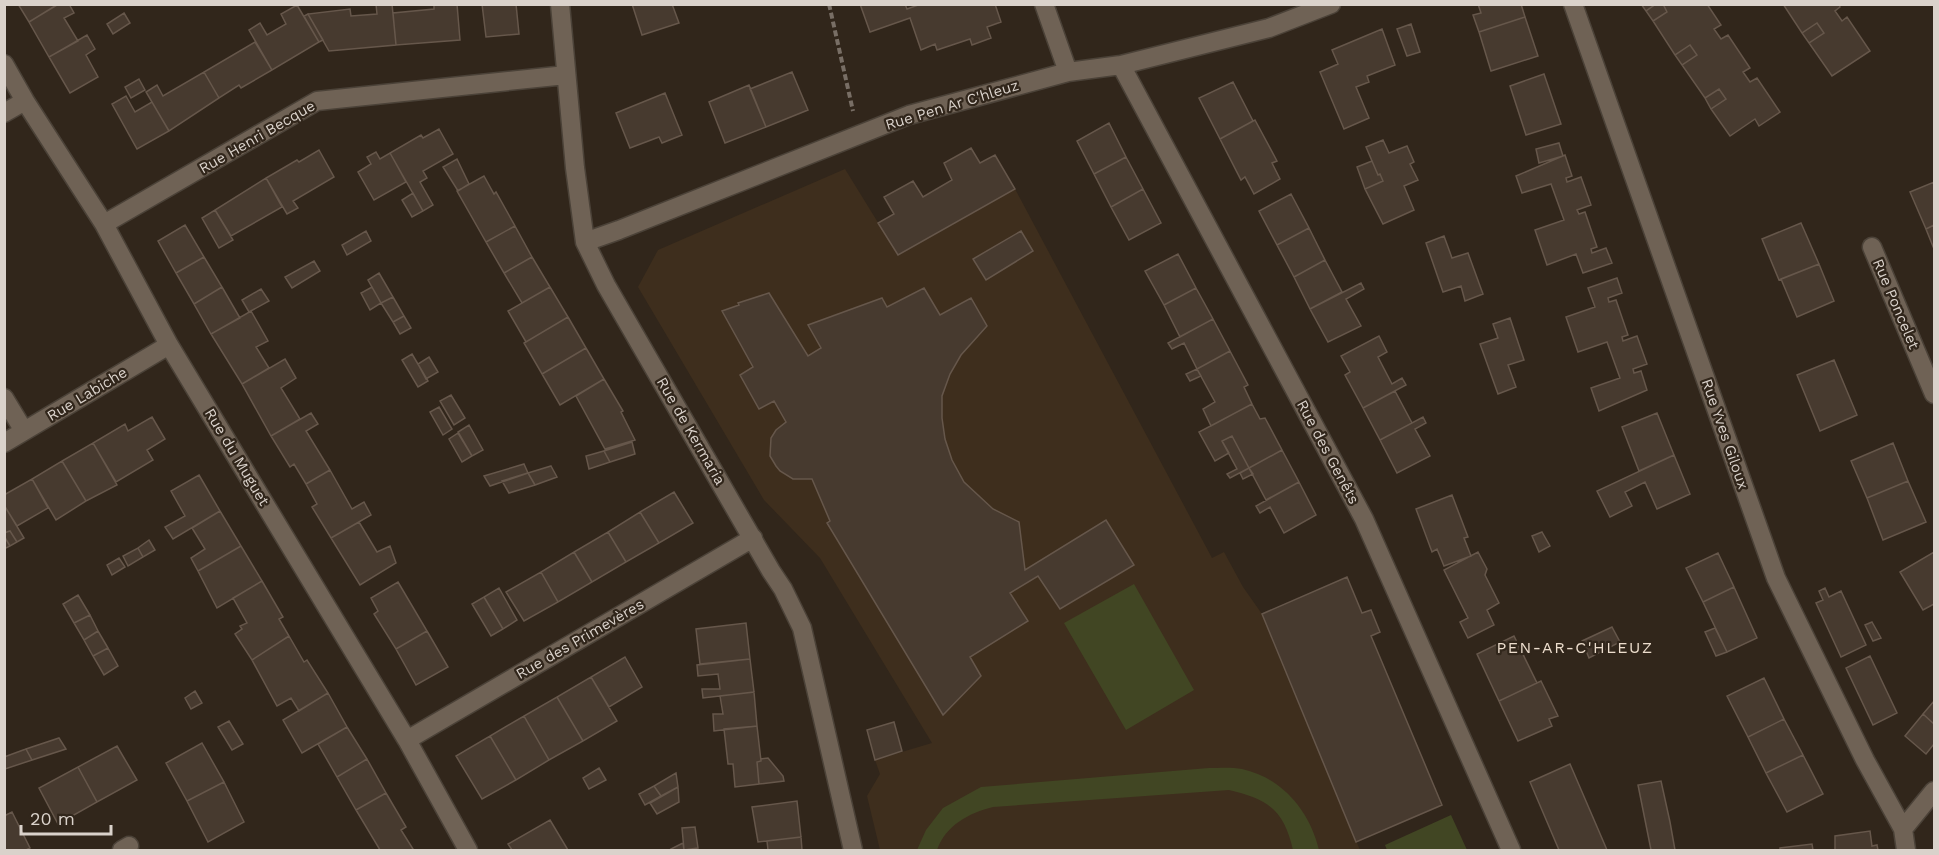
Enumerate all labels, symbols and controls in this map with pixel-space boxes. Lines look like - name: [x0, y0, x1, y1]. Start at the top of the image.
- street label: Rue Pen Ar C'hleuz: [883, 76, 1021, 134]
- street label: Rue Henri Becque: [196, 96, 318, 178]
- street label: Rue Poncelet: [1869, 256, 1923, 353]
- street label: Rue Labiche: [44, 363, 130, 425]
- street label: Rue de Kermaria: [653, 374, 729, 488]
- street label: Rue Yves Giloux: [1698, 377, 1752, 491]
- street label: Rue des Genêts: [1293, 397, 1363, 507]
- street label: Rue du Muguet: [201, 405, 274, 510]
- street label: Rue des Primevères: [513, 595, 647, 683]
- district label: PEN-AR-C'HLEUZ: [1497, 638, 1653, 657]
- scale bar: [21, 798, 111, 836]
- text: 20 m: [30, 808, 75, 829]

